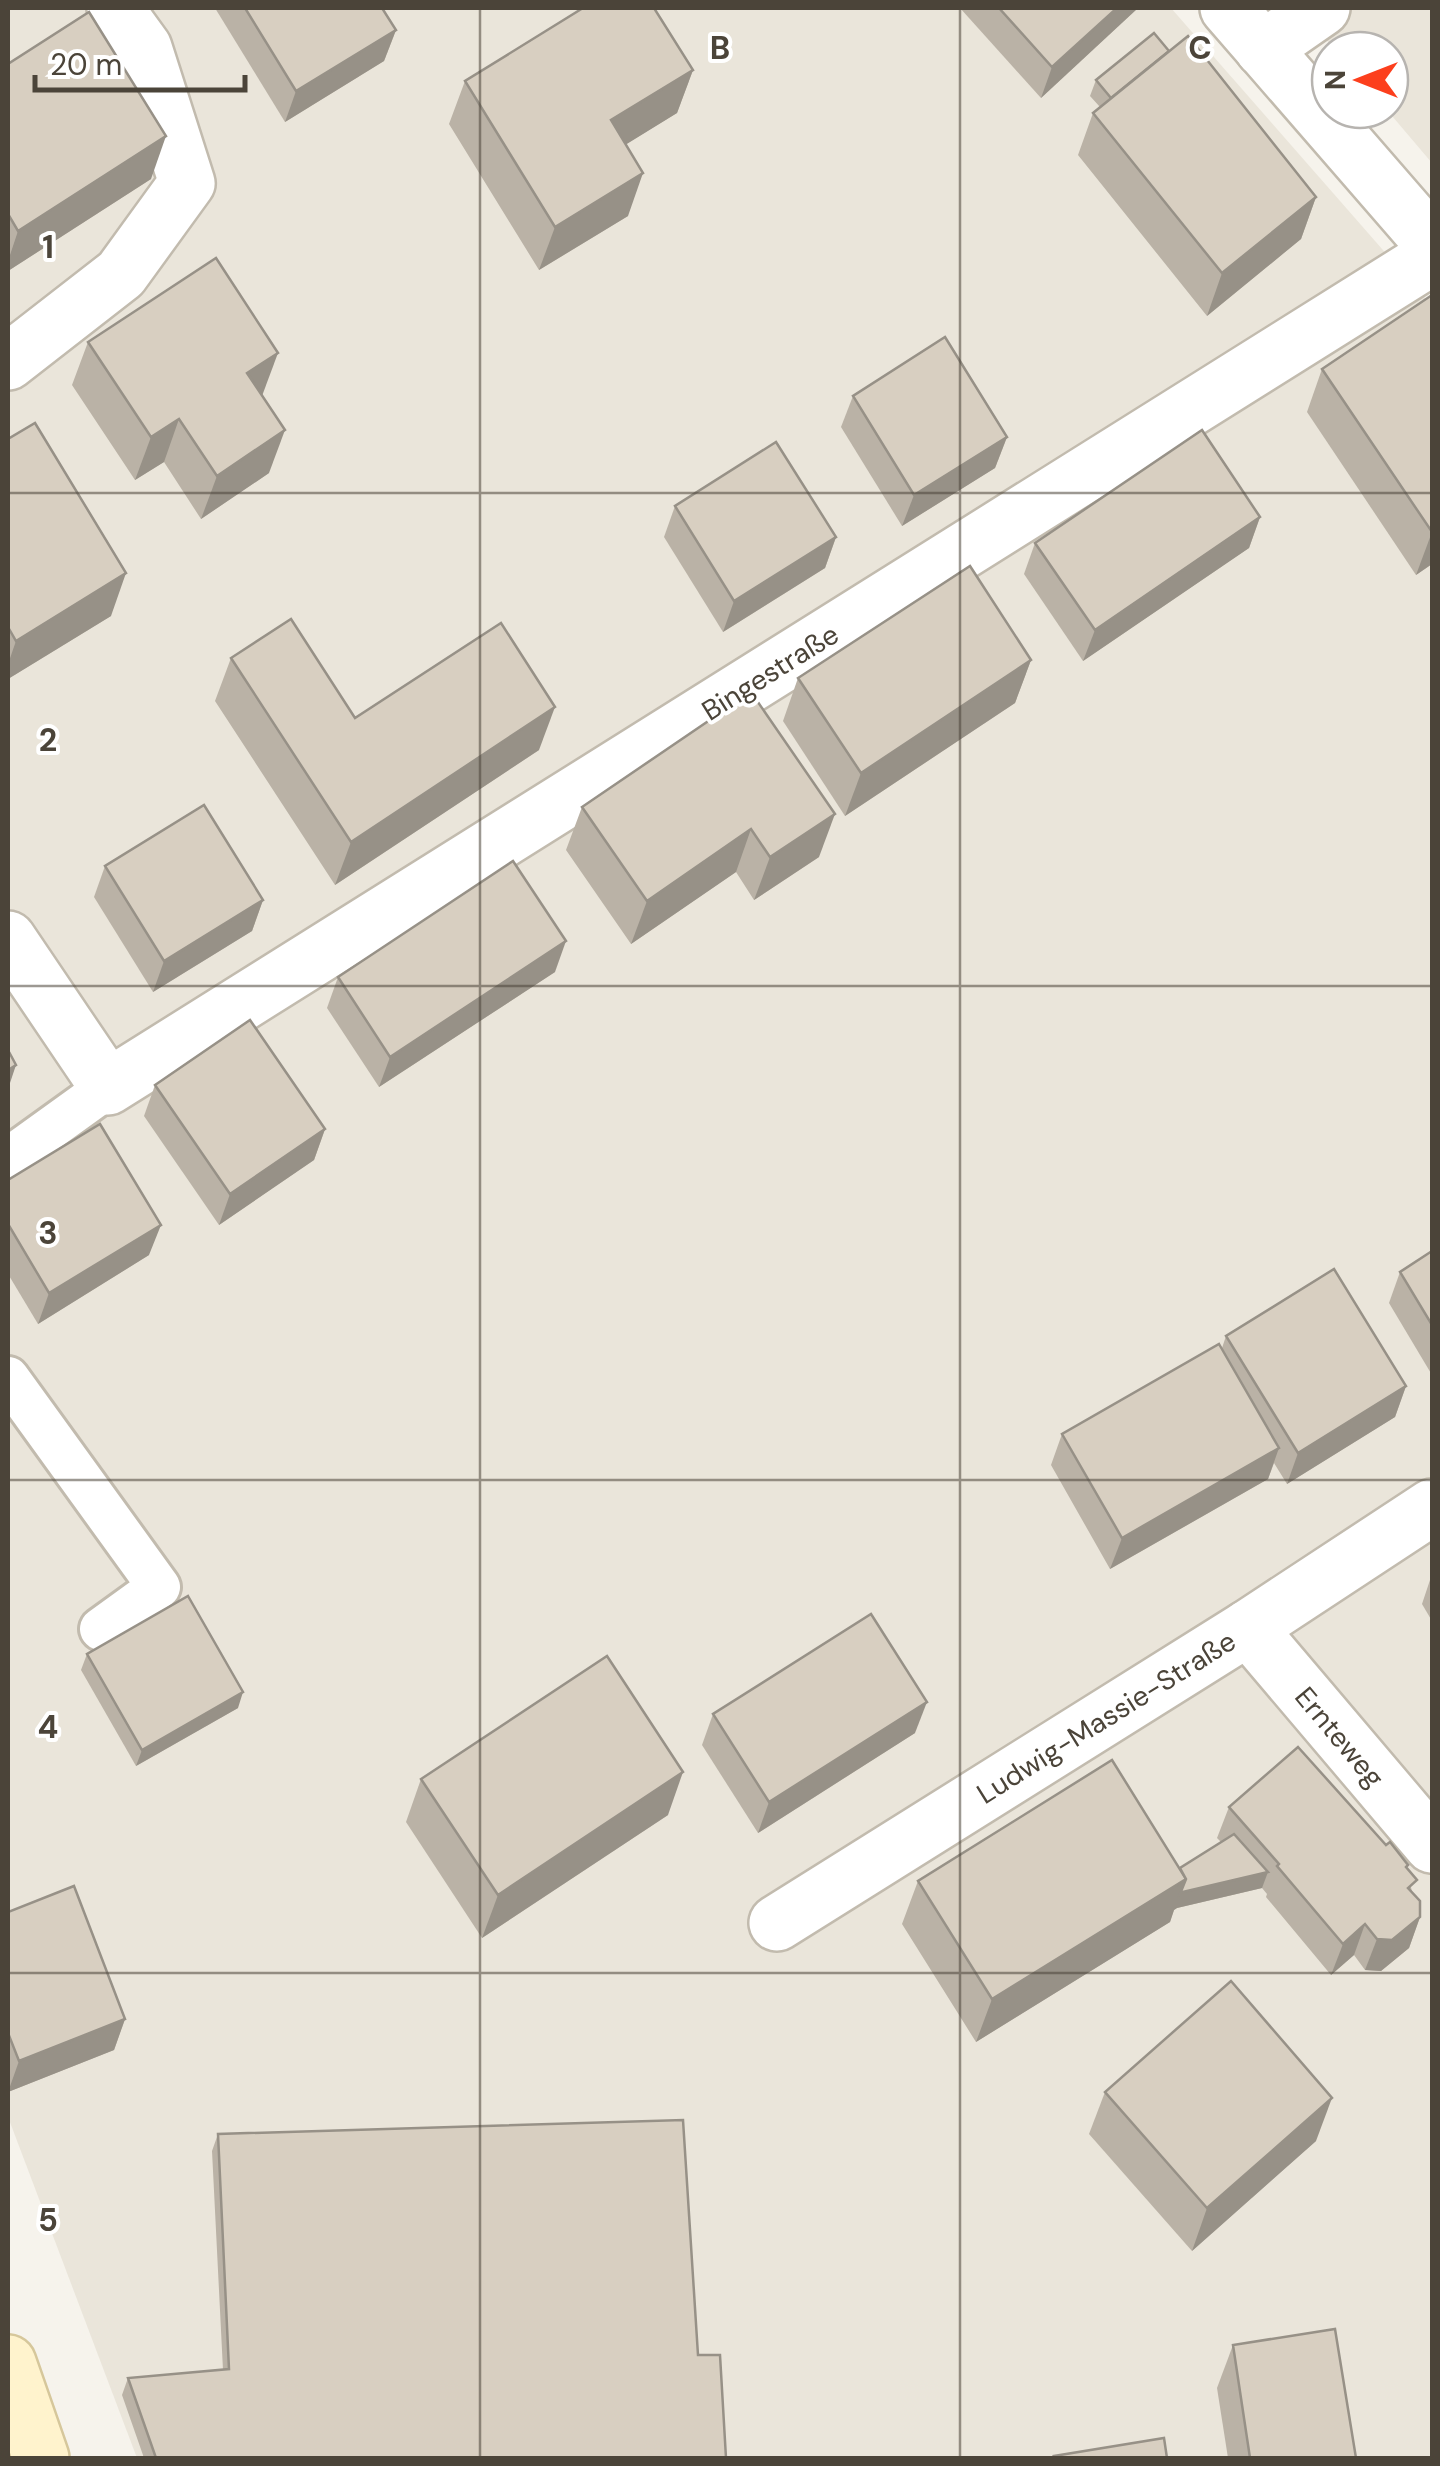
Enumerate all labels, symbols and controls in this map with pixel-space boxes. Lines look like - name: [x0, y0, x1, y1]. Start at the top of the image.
- text: B: [710, 27, 730, 69]
- text: C: [1188, 27, 1212, 69]
- scale bar: [35, 30, 245, 92]
- north arrow: [1310, 30, 1410, 130]
- text: 20 m: [50, 45, 122, 84]
- text: N: [1317, 70, 1354, 90]
- text: 1: [42, 226, 54, 268]
- street label: Bingestraße: [695, 616, 846, 729]
- text: 2: [39, 719, 57, 761]
- text: 3: [38, 1212, 58, 1254]
- street label: Ludwig-Massie-Straße: [970, 1623, 1243, 1812]
- street label: Ernteweg: [1287, 1679, 1393, 1795]
- text: 4: [38, 1706, 58, 1748]
- text: 5: [38, 2199, 58, 2241]

